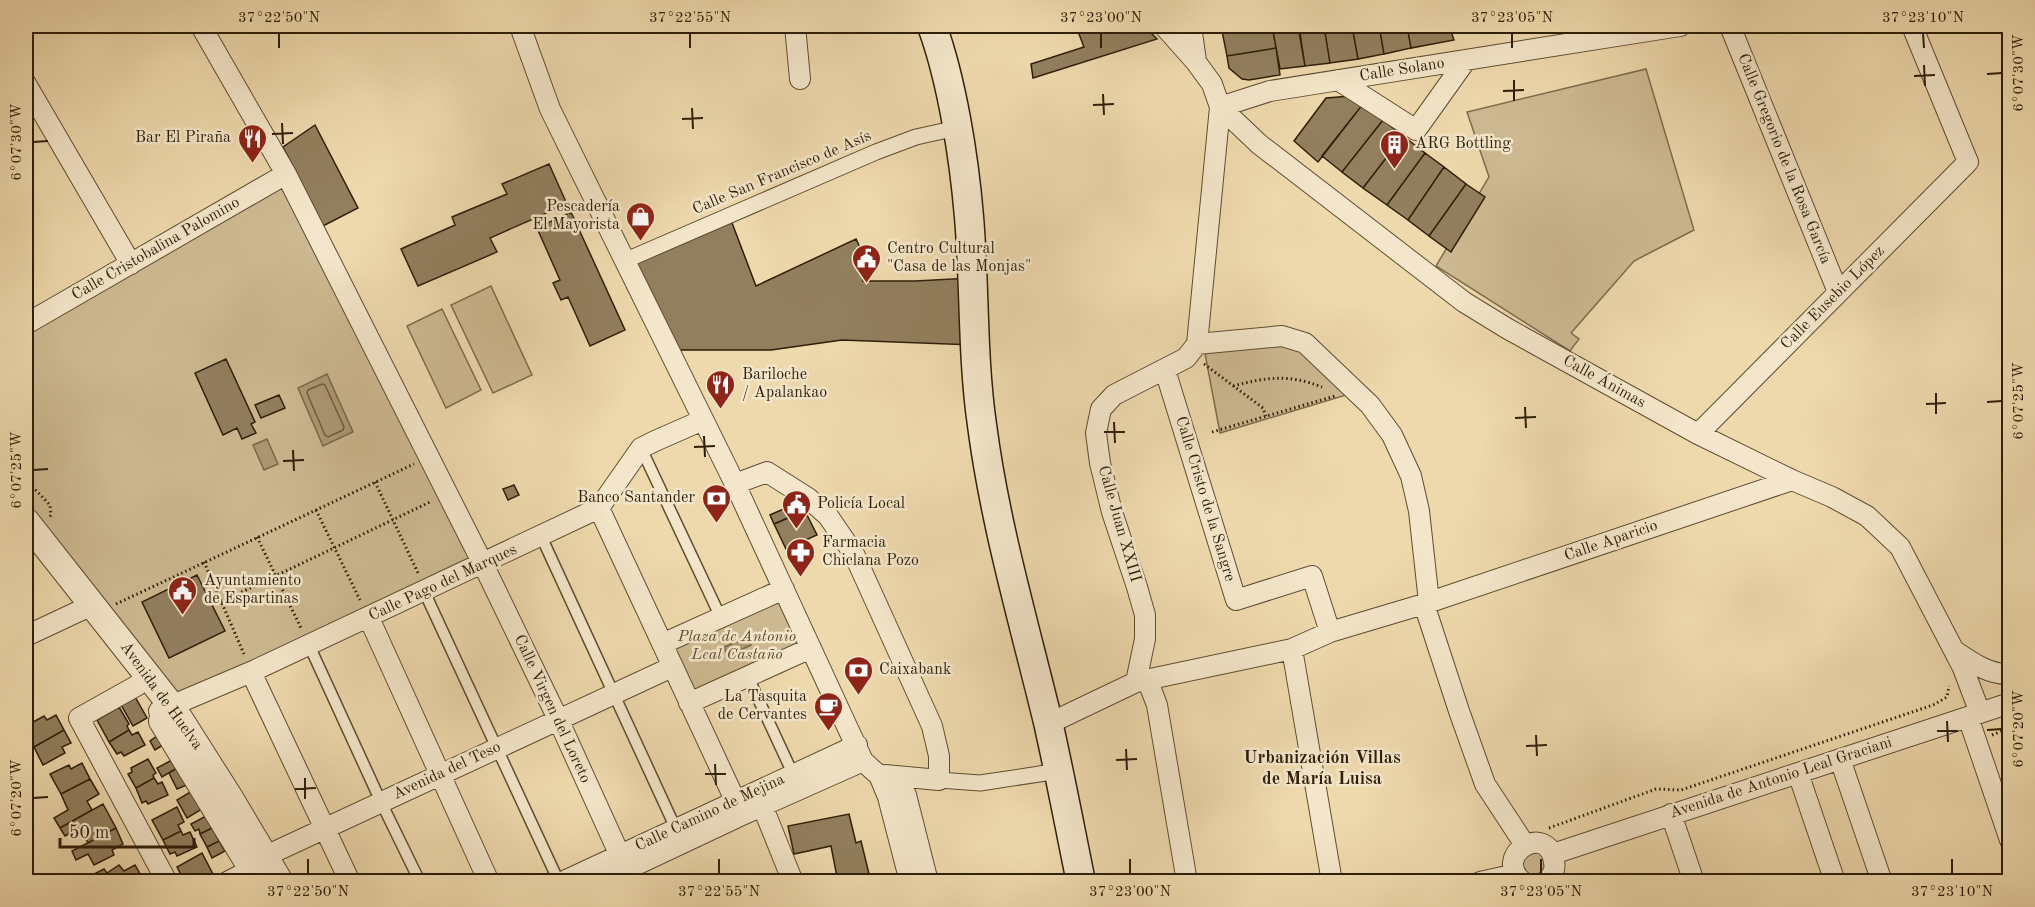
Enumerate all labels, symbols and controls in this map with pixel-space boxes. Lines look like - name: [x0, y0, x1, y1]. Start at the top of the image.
- text: 37°22'50"N: [238, 11, 320, 26]
- text: 37°22'55"N: [649, 11, 731, 26]
- text: 37°23'00"N: [1060, 11, 1142, 26]
- text: 37°23'05"N: [1471, 11, 1553, 26]
- text: 37°23'10"N: [1882, 11, 1964, 26]
- text: 6°07'30"W: [2012, 34, 2027, 112]
- street label: Calle Gregorio de la Rosa García: [1734, 52, 1834, 266]
- street label: Calle Solano: [1358, 55, 1446, 85]
- text: 6°07'30"W: [10, 103, 25, 181]
- restaurant icon: Bar El Piraña: [236, 122, 268, 164]
- street label: Calle San Francisco de Asís: [690, 128, 874, 218]
- building icon: ARG Bottling: [1378, 128, 1410, 170]
- place label: Bar El Piraña: [135, 130, 231, 146]
- place label: ARG Bottling: [1415, 136, 1511, 152]
- street label: Calle Cristobalina Palomino: [69, 194, 243, 304]
- place label: Pescadería El Mayorista: [532, 199, 620, 233]
- shop icon: Pescadería El Mayorista: [625, 200, 657, 242]
- place label: Centro Cultural "Casa de las Monjas": [887, 241, 1031, 275]
- public building icon: Centro Cultural "Casa de las Monjas": [850, 242, 882, 284]
- street label: Calle Eusebio López: [1778, 243, 1888, 353]
- street label: Calle Ánimas: [1560, 349, 1650, 411]
- text: 6°07'25"W: [2012, 362, 2027, 440]
- place label: Bariloche / Apalankao: [742, 367, 827, 401]
- restaurant icon: Bariloche / Apalankao: [705, 368, 737, 410]
- street label: Calle Cristo de la Sangre: [1172, 415, 1238, 583]
- text: 6°07'25"W: [10, 431, 25, 509]
- street label: Calle Juan XXIII: [1095, 464, 1143, 584]
- bank icon: Banco Santander: [700, 482, 732, 524]
- public building icon: Policía Local: [780, 488, 812, 530]
- place label: Banco Santander: [577, 490, 695, 506]
- place label: Policía Local: [817, 496, 905, 512]
- street label: Calle Aparicio: [1562, 518, 1660, 564]
- place label: Farmacia Chiclana Pozo: [822, 535, 919, 569]
- pharmacy icon: Farmacia Chiclana Pozo: [785, 536, 817, 578]
- street label: Calle Pago del Marques: [366, 542, 520, 624]
- place label: Ayuntamiento de Espartinas: [204, 573, 301, 607]
- public building icon: Ayuntamiento de Espartinas: [167, 574, 199, 616]
- park label: Plaza de Antonio Leal Castaño: [677, 629, 796, 663]
- street label: Calle Virgen del Loreto: [511, 632, 593, 786]
- street label: Avenida de Huelva: [117, 639, 205, 753]
- bank icon: Caixabank: [842, 654, 874, 696]
- place label: Caixabank: [879, 662, 951, 678]
- place label: La Tasquita de Cervantes: [718, 689, 807, 723]
- cafe icon: La Tasquita de Cervantes: [812, 690, 844, 732]
- text: 6°07'20"W: [2012, 690, 2027, 768]
- street label: Avenida de Antonio Leal Graciani: [1668, 734, 1894, 822]
- street label: Avenida del Teso: [391, 739, 503, 803]
- district label: Urbanización Villas de María Luisa: [1243, 749, 1401, 788]
- text: 6°07'20"W: [10, 759, 25, 837]
- street label: Calle Camino de Mejina: [633, 771, 787, 855]
- scale bar: [60, 811, 194, 849]
- text: 50 m: [69, 824, 109, 842]
- text: 37°22'50"N: [267, 885, 349, 900]
- text: 37°22'55"N: [678, 885, 760, 900]
- text: 37°23'00"N: [1089, 885, 1171, 900]
- text: 37°23'05"N: [1500, 885, 1582, 900]
- text: 37°23'10"N: [1911, 885, 1993, 900]

